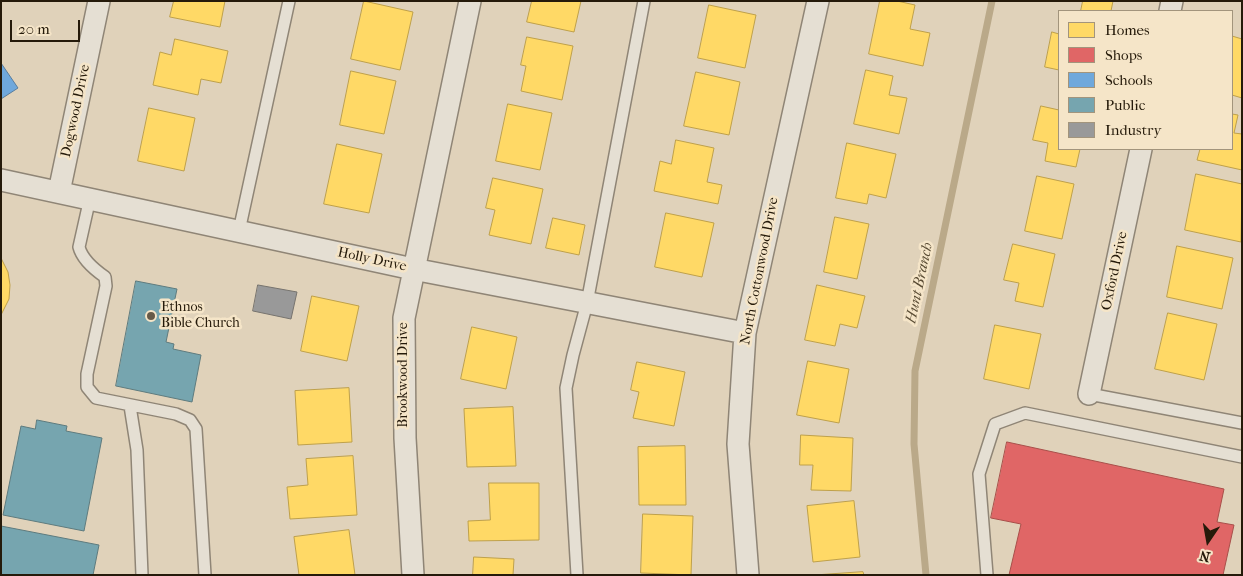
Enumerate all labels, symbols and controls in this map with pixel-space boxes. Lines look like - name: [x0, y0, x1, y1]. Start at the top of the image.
- scale bar: [12, 10, 82, 42]
- legend: [1058, 10, 1233, 150]
- text: 20 m: [18, 20, 50, 38]
- text: Homes: [1105, 21, 1150, 39]
- text: Shops: [1105, 46, 1142, 64]
- street label: Dogwood Drive: [58, 63, 94, 159]
- text: Schools: [1105, 71, 1152, 89]
- text: Public: [1105, 96, 1145, 114]
- text: Industry: [1105, 121, 1161, 139]
- street label: North Cottonwood Drive: [737, 196, 783, 346]
- street label: Oxford Drive: [1098, 230, 1132, 312]
- water label: Hunt Branch: [903, 241, 937, 325]
- street label: Holly Drive: [336, 245, 408, 275]
- place label: Ethnos Bible Church: [161, 300, 240, 332]
- marker: Ethnos Bible Church: [145, 310, 157, 322]
- street label: Brookwood Drive: [396, 322, 412, 428]
- north arrow: [1183, 516, 1233, 566]
- text: N: [1198, 547, 1212, 566]

